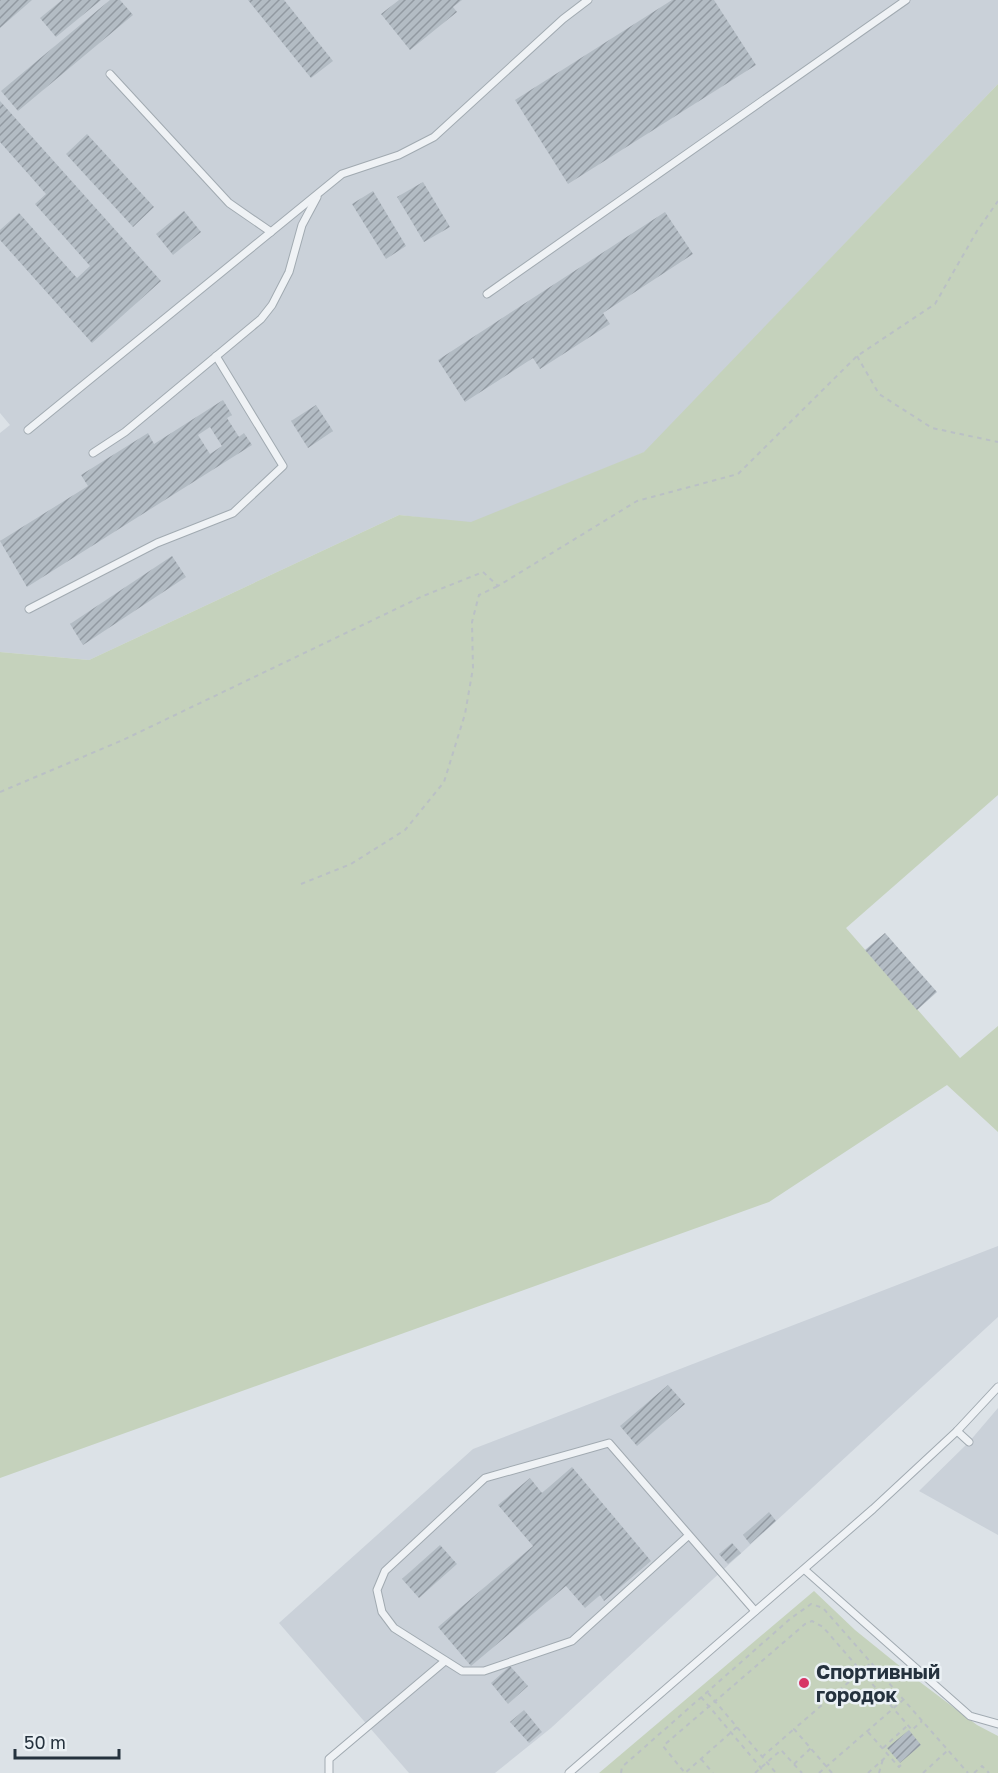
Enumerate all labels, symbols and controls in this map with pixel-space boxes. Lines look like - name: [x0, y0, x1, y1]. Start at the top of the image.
- place label: Спортивный городок: [816, 1659, 940, 1706]
- marker: Спортивный городок: [797, 1676, 811, 1690]
- scale bar: [15, 1722, 118, 1760]
- text: 50 m: [24, 1731, 66, 1753]

